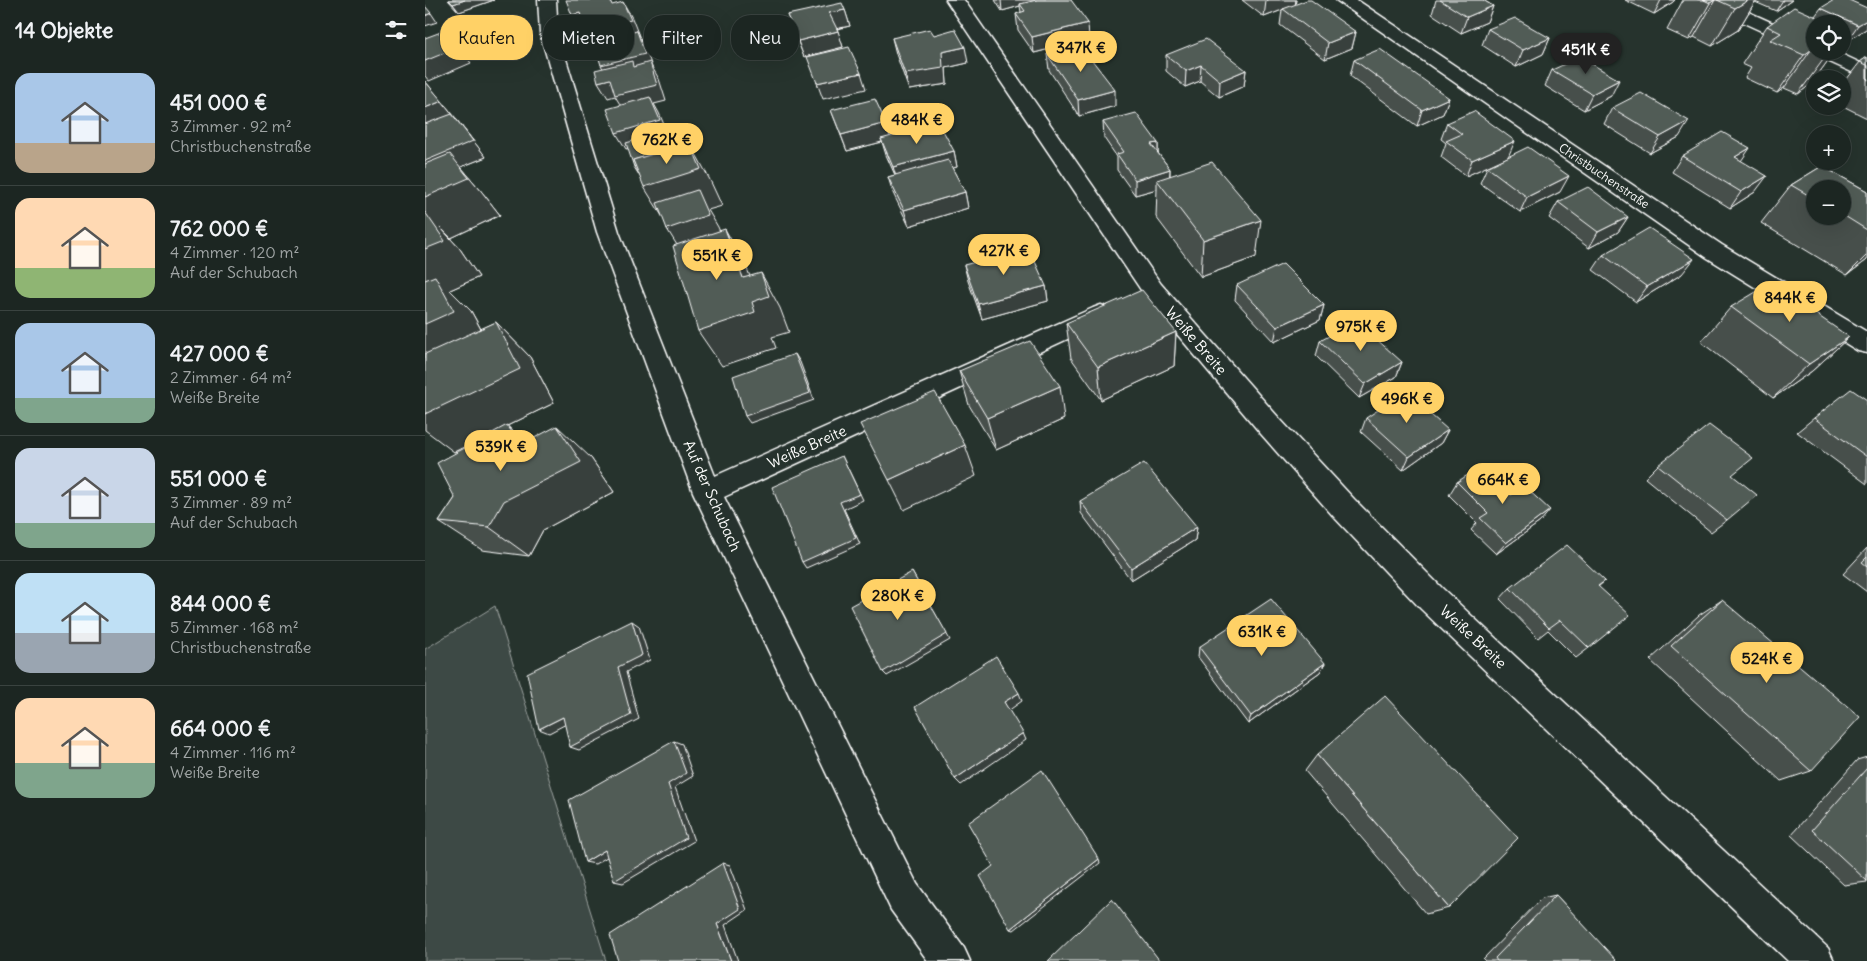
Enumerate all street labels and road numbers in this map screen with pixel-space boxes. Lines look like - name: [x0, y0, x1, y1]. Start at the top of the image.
- street label: Christbuchenstraße: [1556, 140, 1652, 211]
- street label: Weiße Breite: [1162, 303, 1231, 379]
- street label: Weiße Breite: [764, 421, 849, 472]
- street label: Auf der Schubach: [679, 437, 746, 555]
- street label: Weiße Breite: [1436, 601, 1511, 672]

